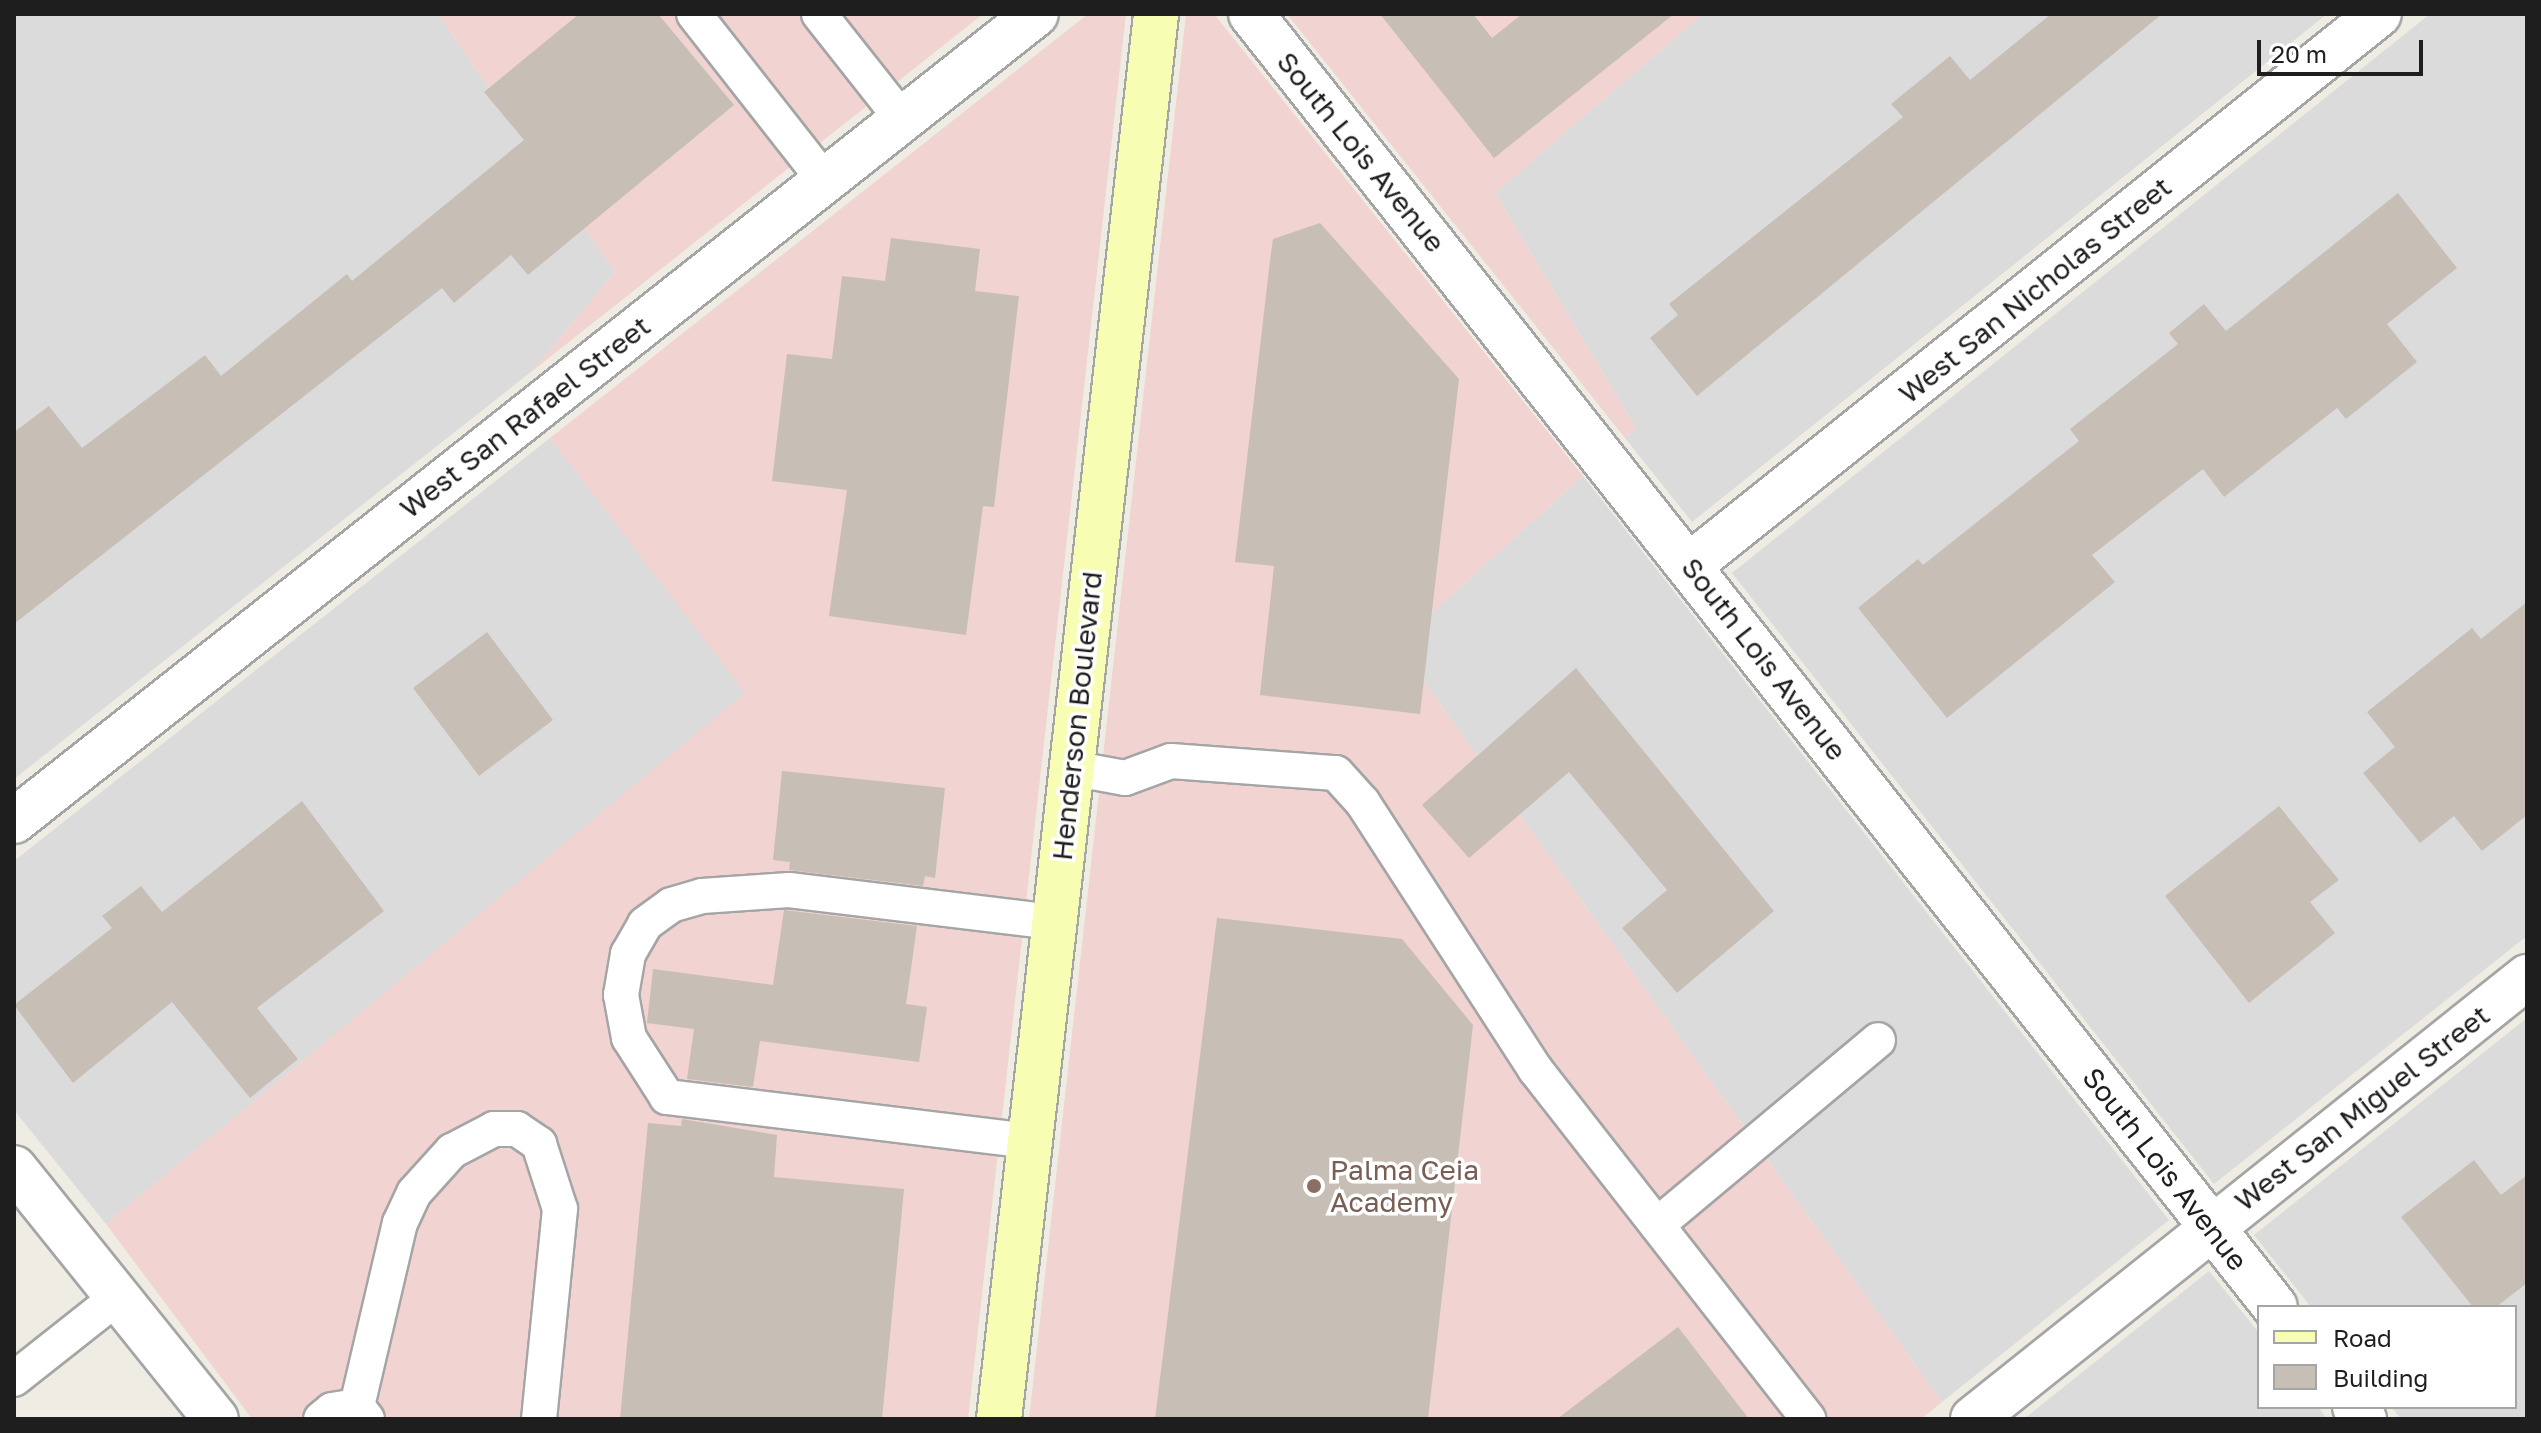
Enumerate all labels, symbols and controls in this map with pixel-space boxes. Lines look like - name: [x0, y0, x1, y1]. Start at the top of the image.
- scale bar: [2261, 24, 2427, 74]
- text: 20 m: [2271, 39, 2327, 68]
- street label: South Lois Avenue: [1270, 45, 1452, 259]
- street label: West San Nicholas Street: [1892, 170, 2178, 410]
- street label: West San Rafael Street: [393, 309, 657, 525]
- street label: South Lois Avenue: [1674, 551, 1854, 767]
- street label: Henderson Boulevard: [1045, 570, 1109, 862]
- street label: West San Miguel Street: [2228, 998, 2496, 1218]
- street label: South Lois Avenue: [2075, 1061, 2255, 1277]
- place label: Palma Ceia Academy: [1330, 1153, 1479, 1219]
- marker: Palma Ceia Academy: [1305, 1177, 1323, 1195]
- legend: [2257, 1305, 2517, 1409]
- text: Road: [2333, 1323, 2392, 1352]
- text: Building: [2333, 1363, 2428, 1392]

